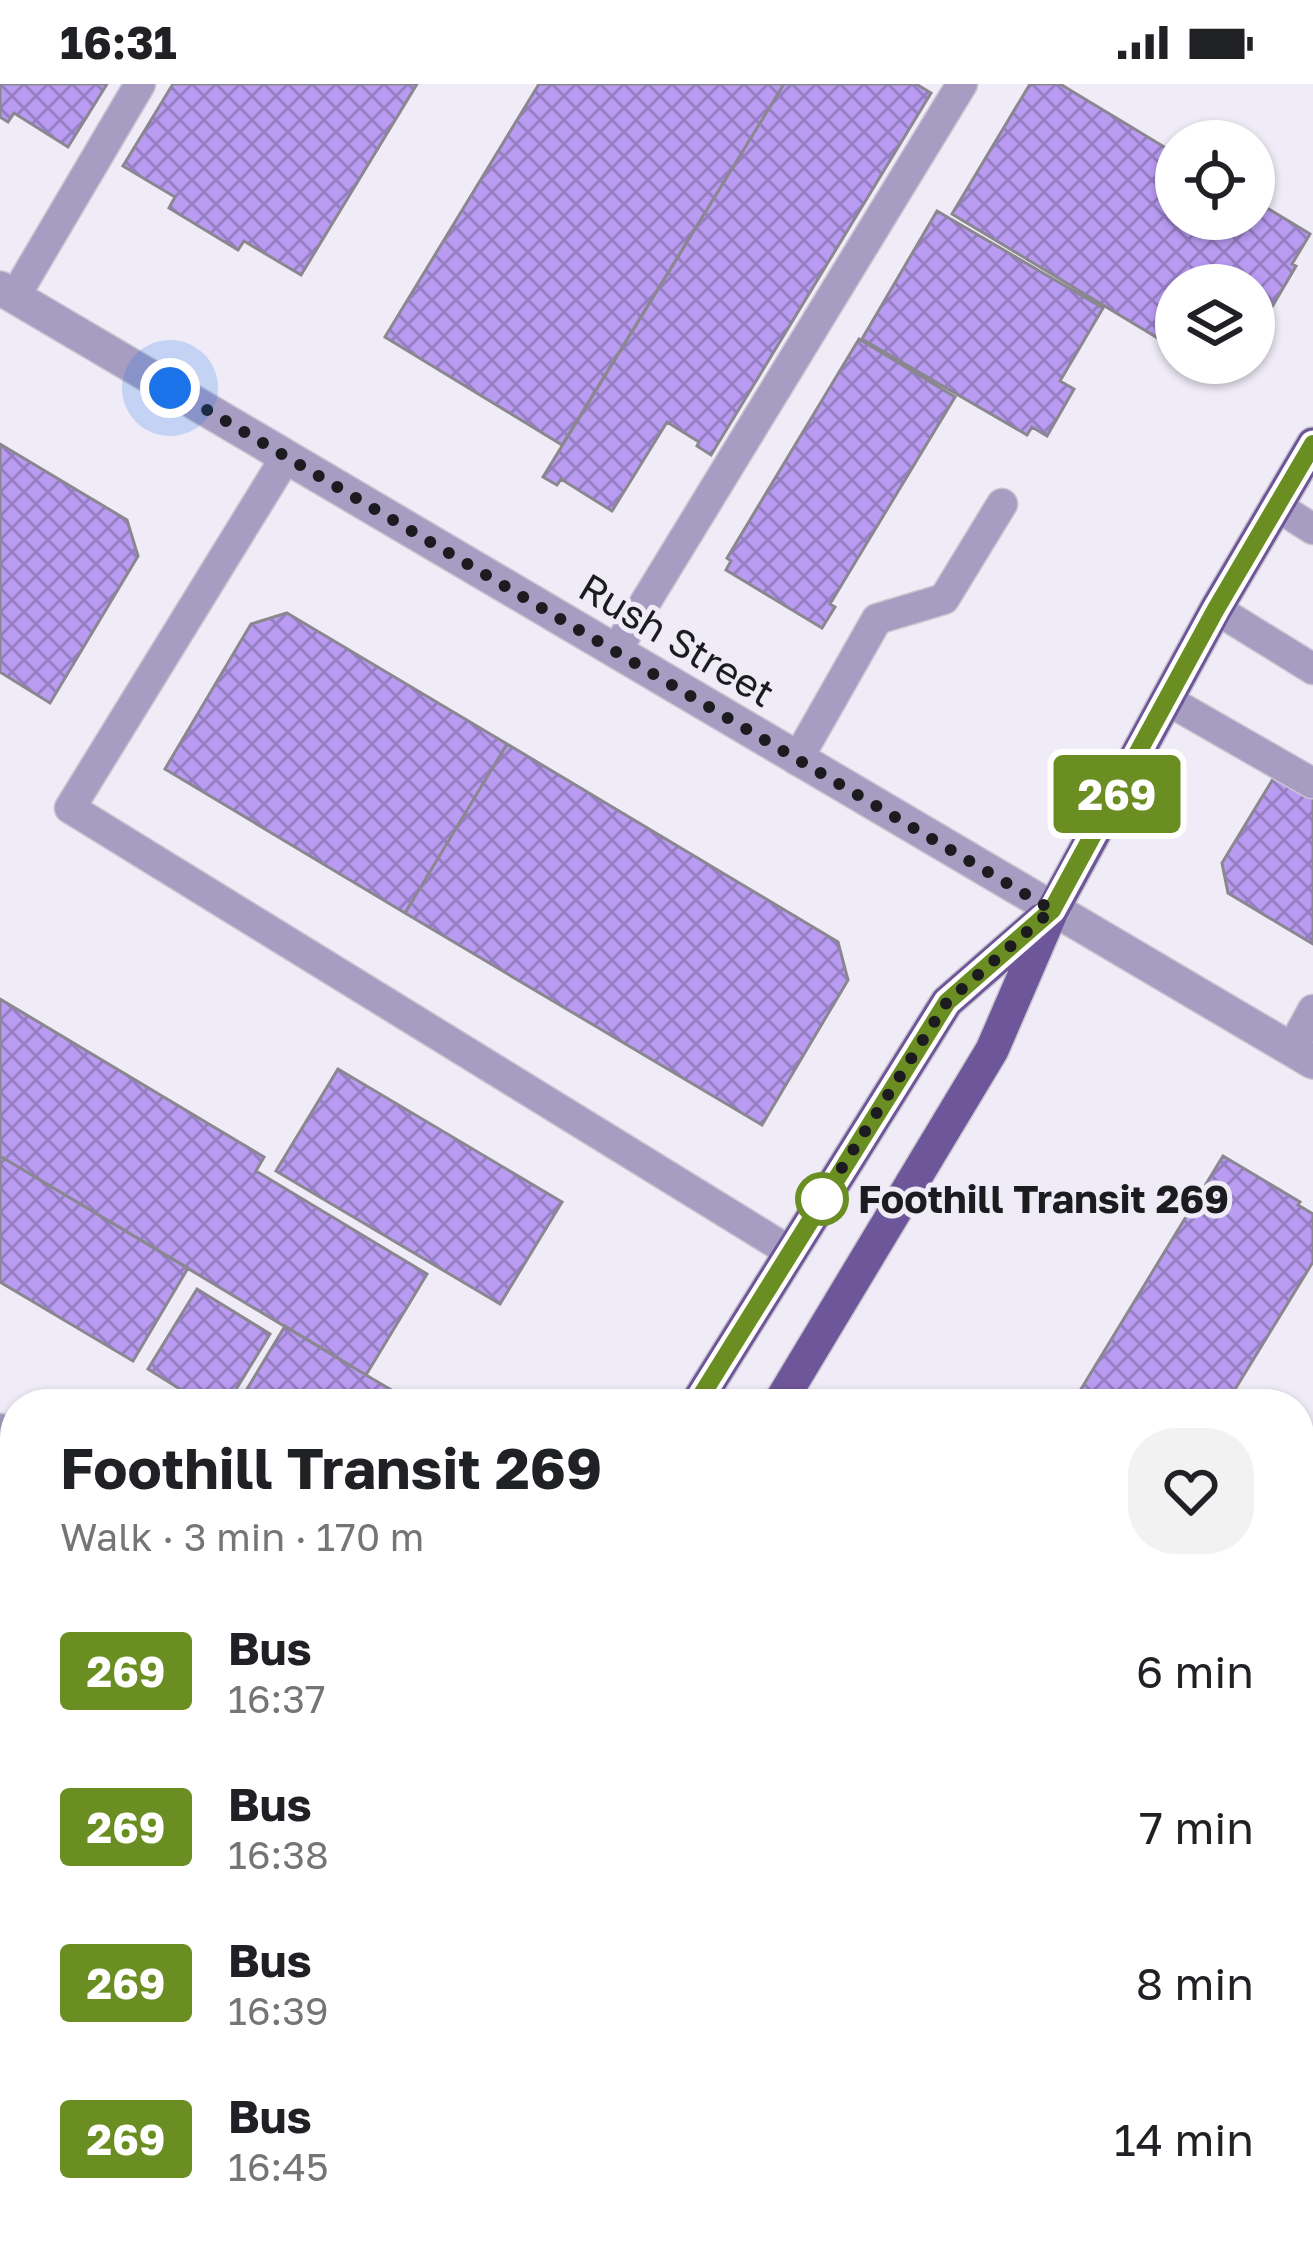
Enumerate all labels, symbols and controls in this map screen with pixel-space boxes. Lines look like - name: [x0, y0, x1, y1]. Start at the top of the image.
- text: 16:31: [60, 15, 177, 69]
- map controls: [1155, 120, 1275, 384]
- button: locate: [1155, 120, 1275, 240]
- button: layers: [1155, 264, 1275, 384]
- your location: [140, 358, 200, 418]
- street label: Rush Street: [571, 563, 783, 716]
- line badge: 269: [1048, 755, 1186, 833]
- text: 269: [1078, 769, 1156, 819]
- marker: Foothill Transit 269: [797, 1174, 847, 1224]
- place label: Foothill Transit 269: [858, 1175, 1229, 1222]
- button: heart: [1128, 1428, 1254, 1554]
- text: Foothill Transit 269: [60, 1433, 602, 1502]
- text: Walk · 3 min · 170 m: [60, 1513, 424, 1560]
- text: Bus: [228, 1621, 312, 1675]
- text: 6 min: [1136, 1644, 1254, 1698]
- text: 269: [87, 1646, 165, 1696]
- text: 16:37: [228, 1675, 326, 1722]
- text: Bus: [228, 1777, 312, 1831]
- text: 7 min: [1139, 1800, 1254, 1854]
- text: 269: [87, 1802, 165, 1852]
- text: 16:38: [228, 1831, 329, 1878]
- text: Bus: [228, 1933, 312, 1987]
- text: 8 min: [1136, 1956, 1254, 2010]
- text: 269: [87, 1958, 165, 2008]
- text: 16:39: [228, 1987, 329, 2034]
- text: Bus: [228, 2089, 312, 2143]
- text: 14 min: [1114, 2112, 1254, 2166]
- text: 269: [87, 2114, 165, 2164]
- text: 16:45: [228, 2143, 329, 2190]

